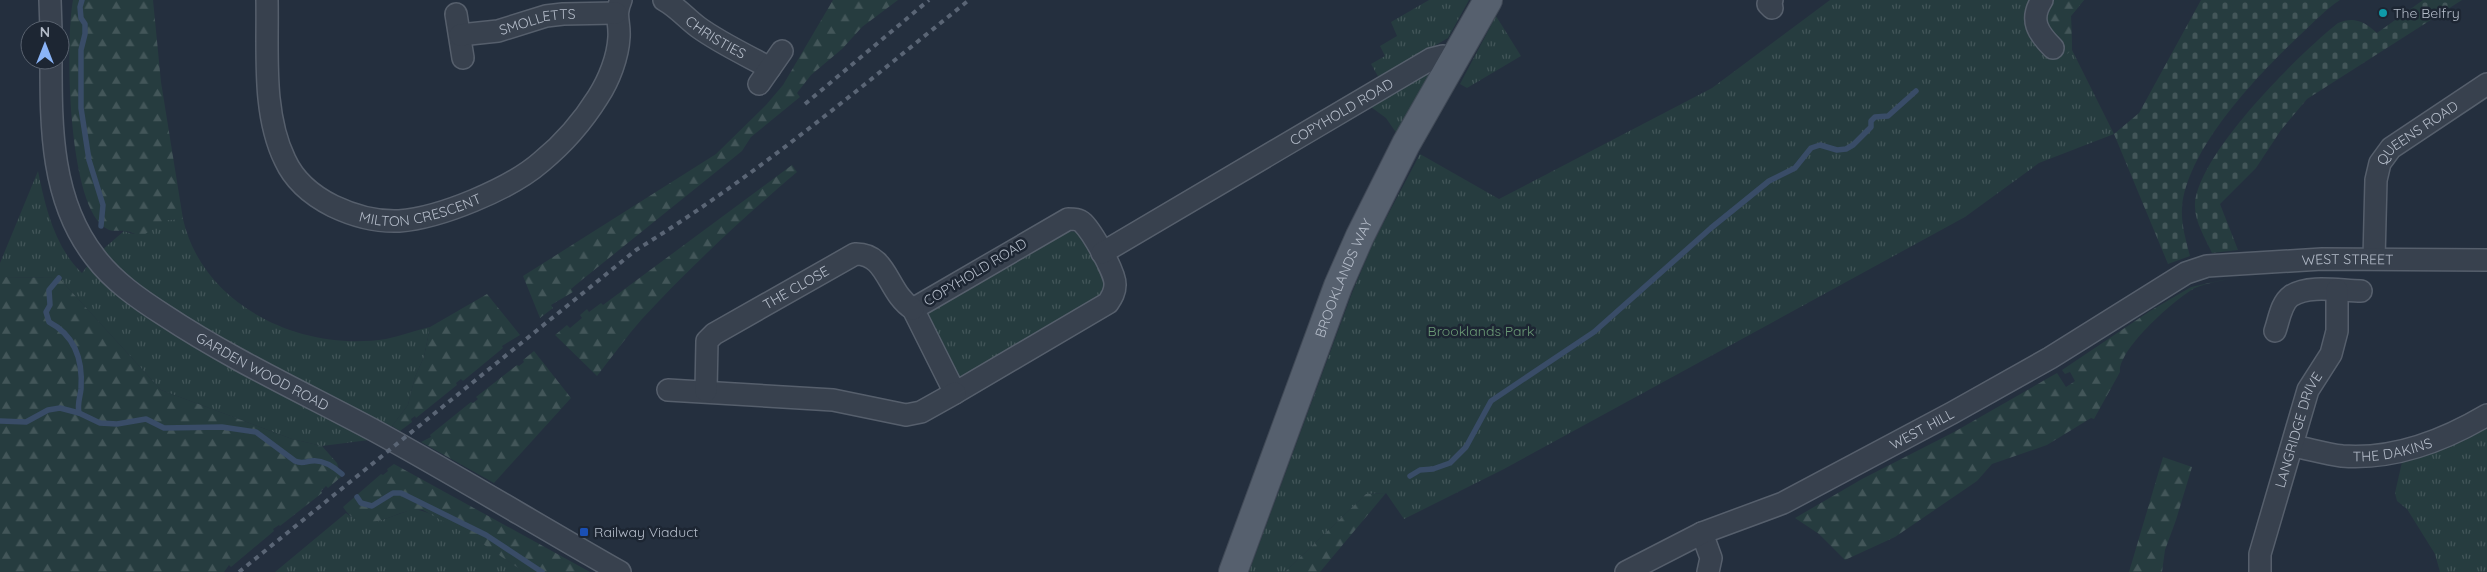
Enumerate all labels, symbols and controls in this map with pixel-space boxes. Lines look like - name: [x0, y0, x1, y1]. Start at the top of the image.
- place label: The Belfry: [2393, 4, 2460, 22]
- street label: SMOLLETTS: [497, 5, 576, 39]
- marker: The Belfry: [2377, 7, 2389, 19]
- street label: CHRISTIES: [682, 12, 749, 63]
- north arrow: [20, 20, 70, 70]
- text: N: [40, 23, 50, 41]
- street label: COPYHOLD ROAD: [1286, 74, 1397, 149]
- street label: QUEENS ROAD: [2373, 97, 2462, 169]
- street label: MILTON CRESCENT: [357, 189, 484, 230]
- street label: BROOKLANDS WAY: [1311, 215, 1376, 340]
- street label: COPYHOLD ROAD: [920, 234, 1030, 310]
- street label: WEST STREET: [2301, 250, 2394, 269]
- street label: THE CLOSE: [759, 262, 832, 314]
- park label: Brooklands Park: [1428, 322, 1534, 340]
- street label: GARDEN WOOD ROAD: [193, 328, 332, 414]
- street label: LANGRIDGE DRIVE: [2271, 369, 2326, 490]
- street label: WEST HILL: [1887, 404, 1957, 454]
- street label: THE DAKINS: [2353, 434, 2435, 466]
- place label: Railway Viaduct: [594, 523, 698, 541]
- marker: Railway Viaduct: [578, 526, 590, 538]

